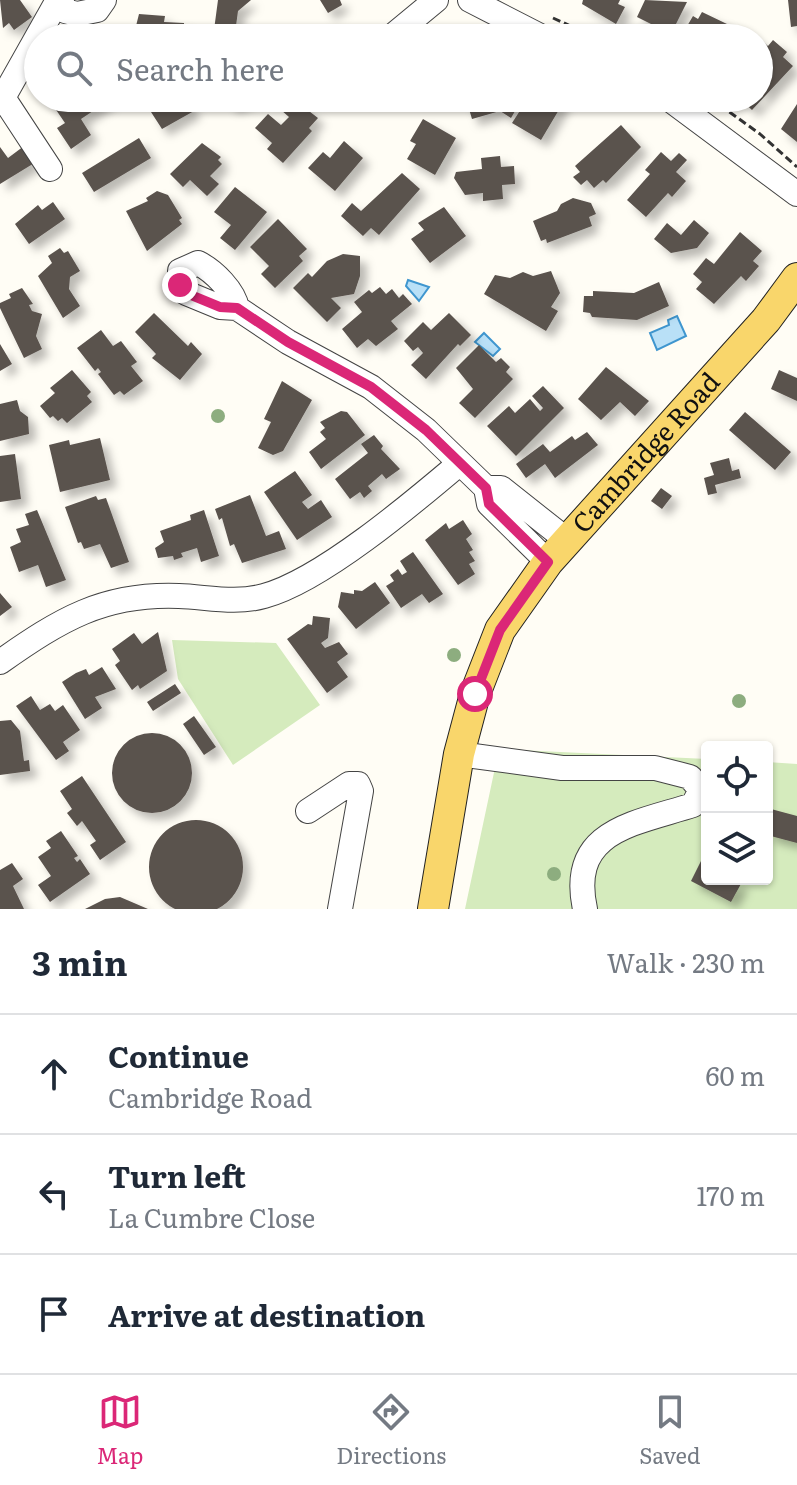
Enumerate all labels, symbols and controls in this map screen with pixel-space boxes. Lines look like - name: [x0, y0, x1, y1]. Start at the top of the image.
- search box: [24, 24, 773, 112]
- icon: search: [52, 46, 96, 90]
- text: Search here: [116, 46, 284, 90]
- route end: [162, 267, 198, 303]
- street label: Cambridge Road: [562, 362, 727, 540]
- route start: [457, 676, 493, 712]
- map controls: [701, 741, 773, 885]
- button: locate: [701, 741, 773, 813]
- button: layers: [701, 813, 773, 885]
- text: 3 min: [32, 936, 128, 986]
- text: Walk · 230 m: [607, 942, 765, 981]
- text: Continue: [108, 1033, 249, 1077]
- icon: ahead: [32, 1052, 76, 1096]
- text: 60 m: [706, 1055, 765, 1094]
- text: Cambridge Road: [108, 1077, 312, 1116]
- text: Turn left: [108, 1153, 246, 1197]
- icon: left: [32, 1172, 76, 1216]
- text: 170 m: [697, 1175, 765, 1214]
- text: La Cumbre Close: [108, 1197, 315, 1236]
- icon: arrive: [32, 1292, 76, 1336]
- text: Arrive at destination: [108, 1292, 425, 1336]
- tab: Map: [96, 1390, 143, 1471]
- tab: Directions: [336, 1390, 446, 1471]
- tab: Saved: [639, 1390, 701, 1471]

